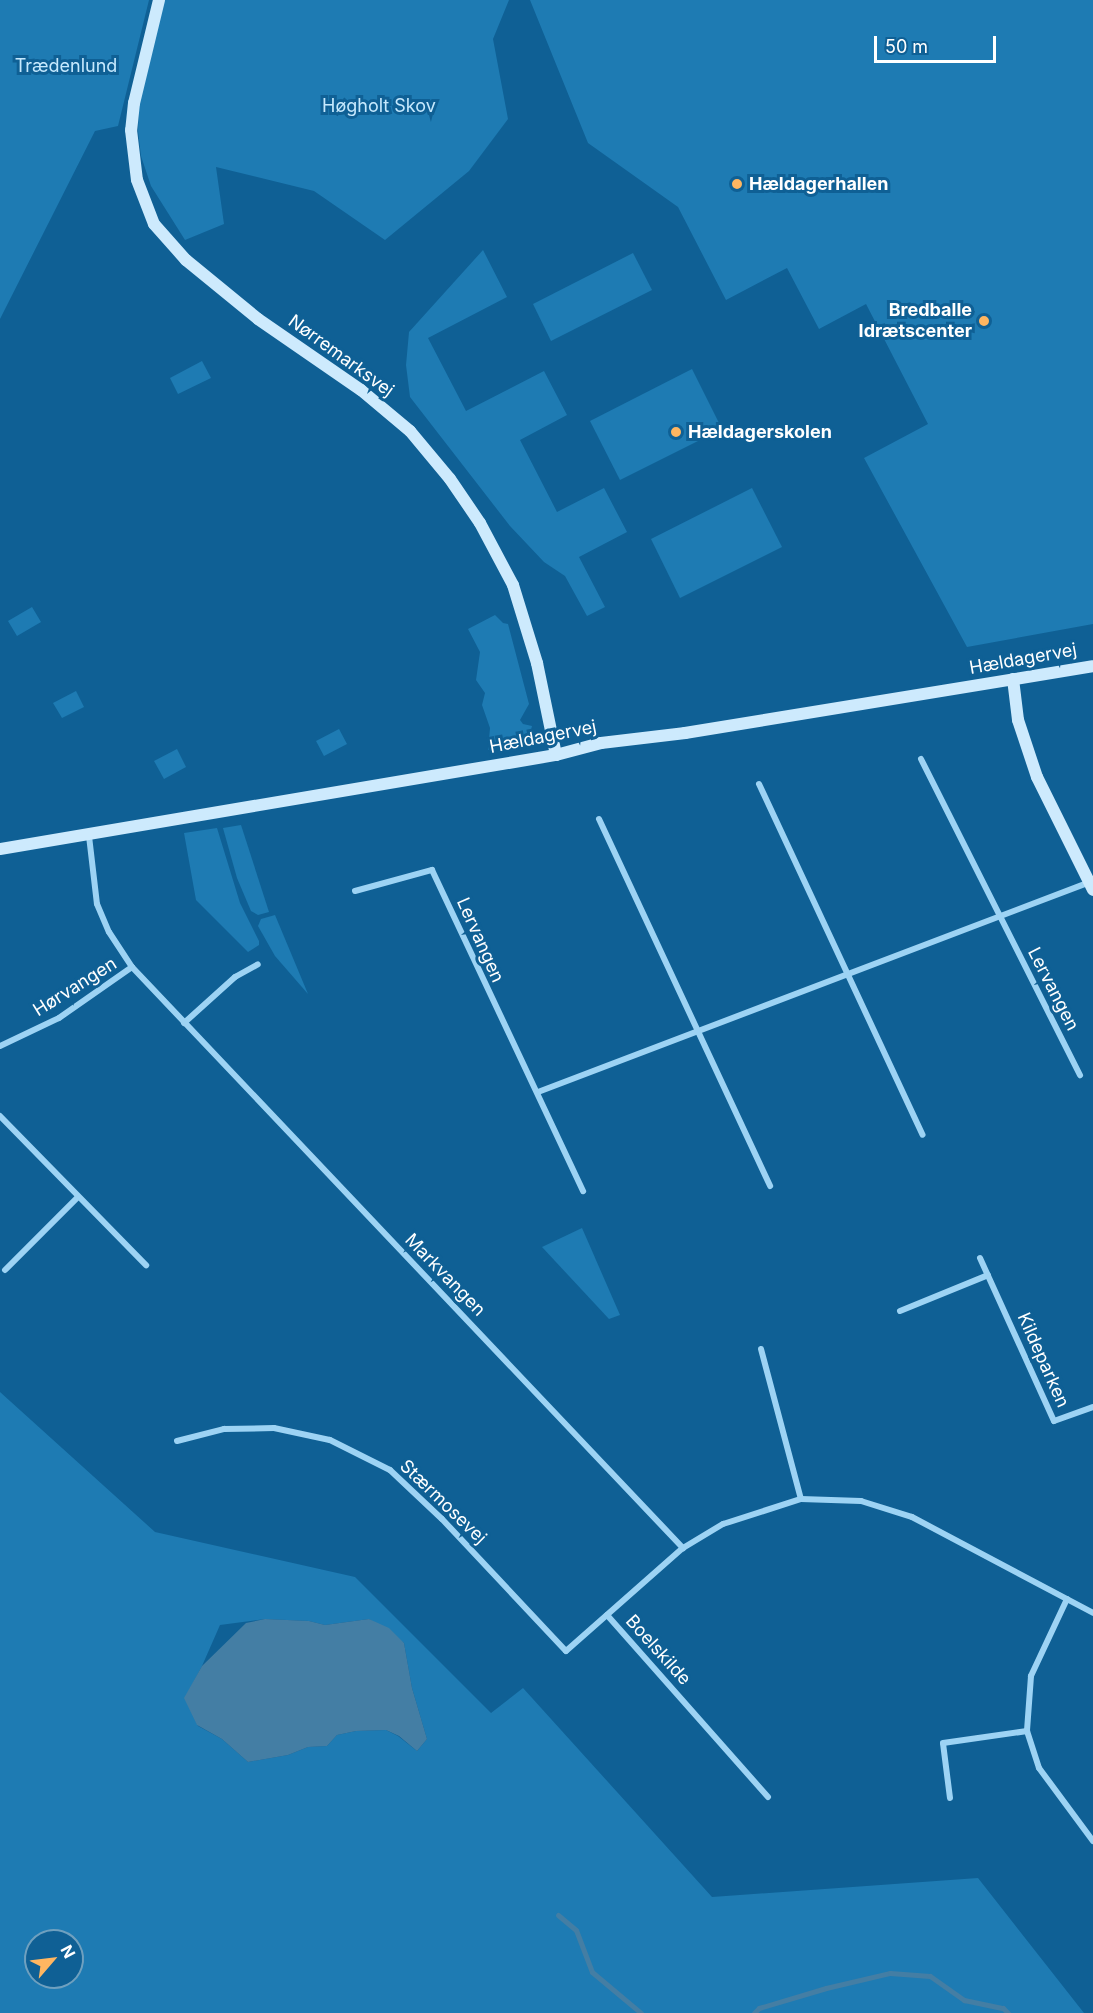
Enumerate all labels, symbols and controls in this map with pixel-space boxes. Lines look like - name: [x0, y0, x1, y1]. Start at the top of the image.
- scale bar: [877, 24, 998, 62]
- text: 50 m: [885, 36, 928, 57]
- park label: Trædenlund: [15, 55, 117, 77]
- park label: Høgholt Skov: [322, 95, 436, 117]
- place label: Hældagerhallen: [749, 173, 889, 195]
- marker: Hældagerhallen: [730, 177, 744, 191]
- place label: Bredballe Idrætscenter: [859, 300, 972, 342]
- street label: Nørremarksvej: [284, 310, 398, 402]
- marker: Bredballe Idrætscenter: [977, 314, 991, 328]
- place label: Hældagerskolen: [688, 421, 832, 443]
- marker: Hældagerskolen: [669, 425, 683, 439]
- street label: Hældagervej: [968, 639, 1078, 679]
- street label: Hældagervej: [488, 716, 598, 758]
- street label: Lervangen: [452, 894, 508, 986]
- street label: Lervangen: [1023, 944, 1083, 1034]
- street label: Hørvangen: [29, 953, 121, 1021]
- street label: Markvangen: [400, 1229, 490, 1321]
- street label: Kildeparken: [1012, 1309, 1074, 1411]
- street label: Stærmosevej: [395, 1455, 491, 1549]
- street label: Boelskilde: [621, 1610, 695, 1690]
- north arrow: [24, 1929, 84, 1989]
- text: N: [56, 1941, 80, 1962]

